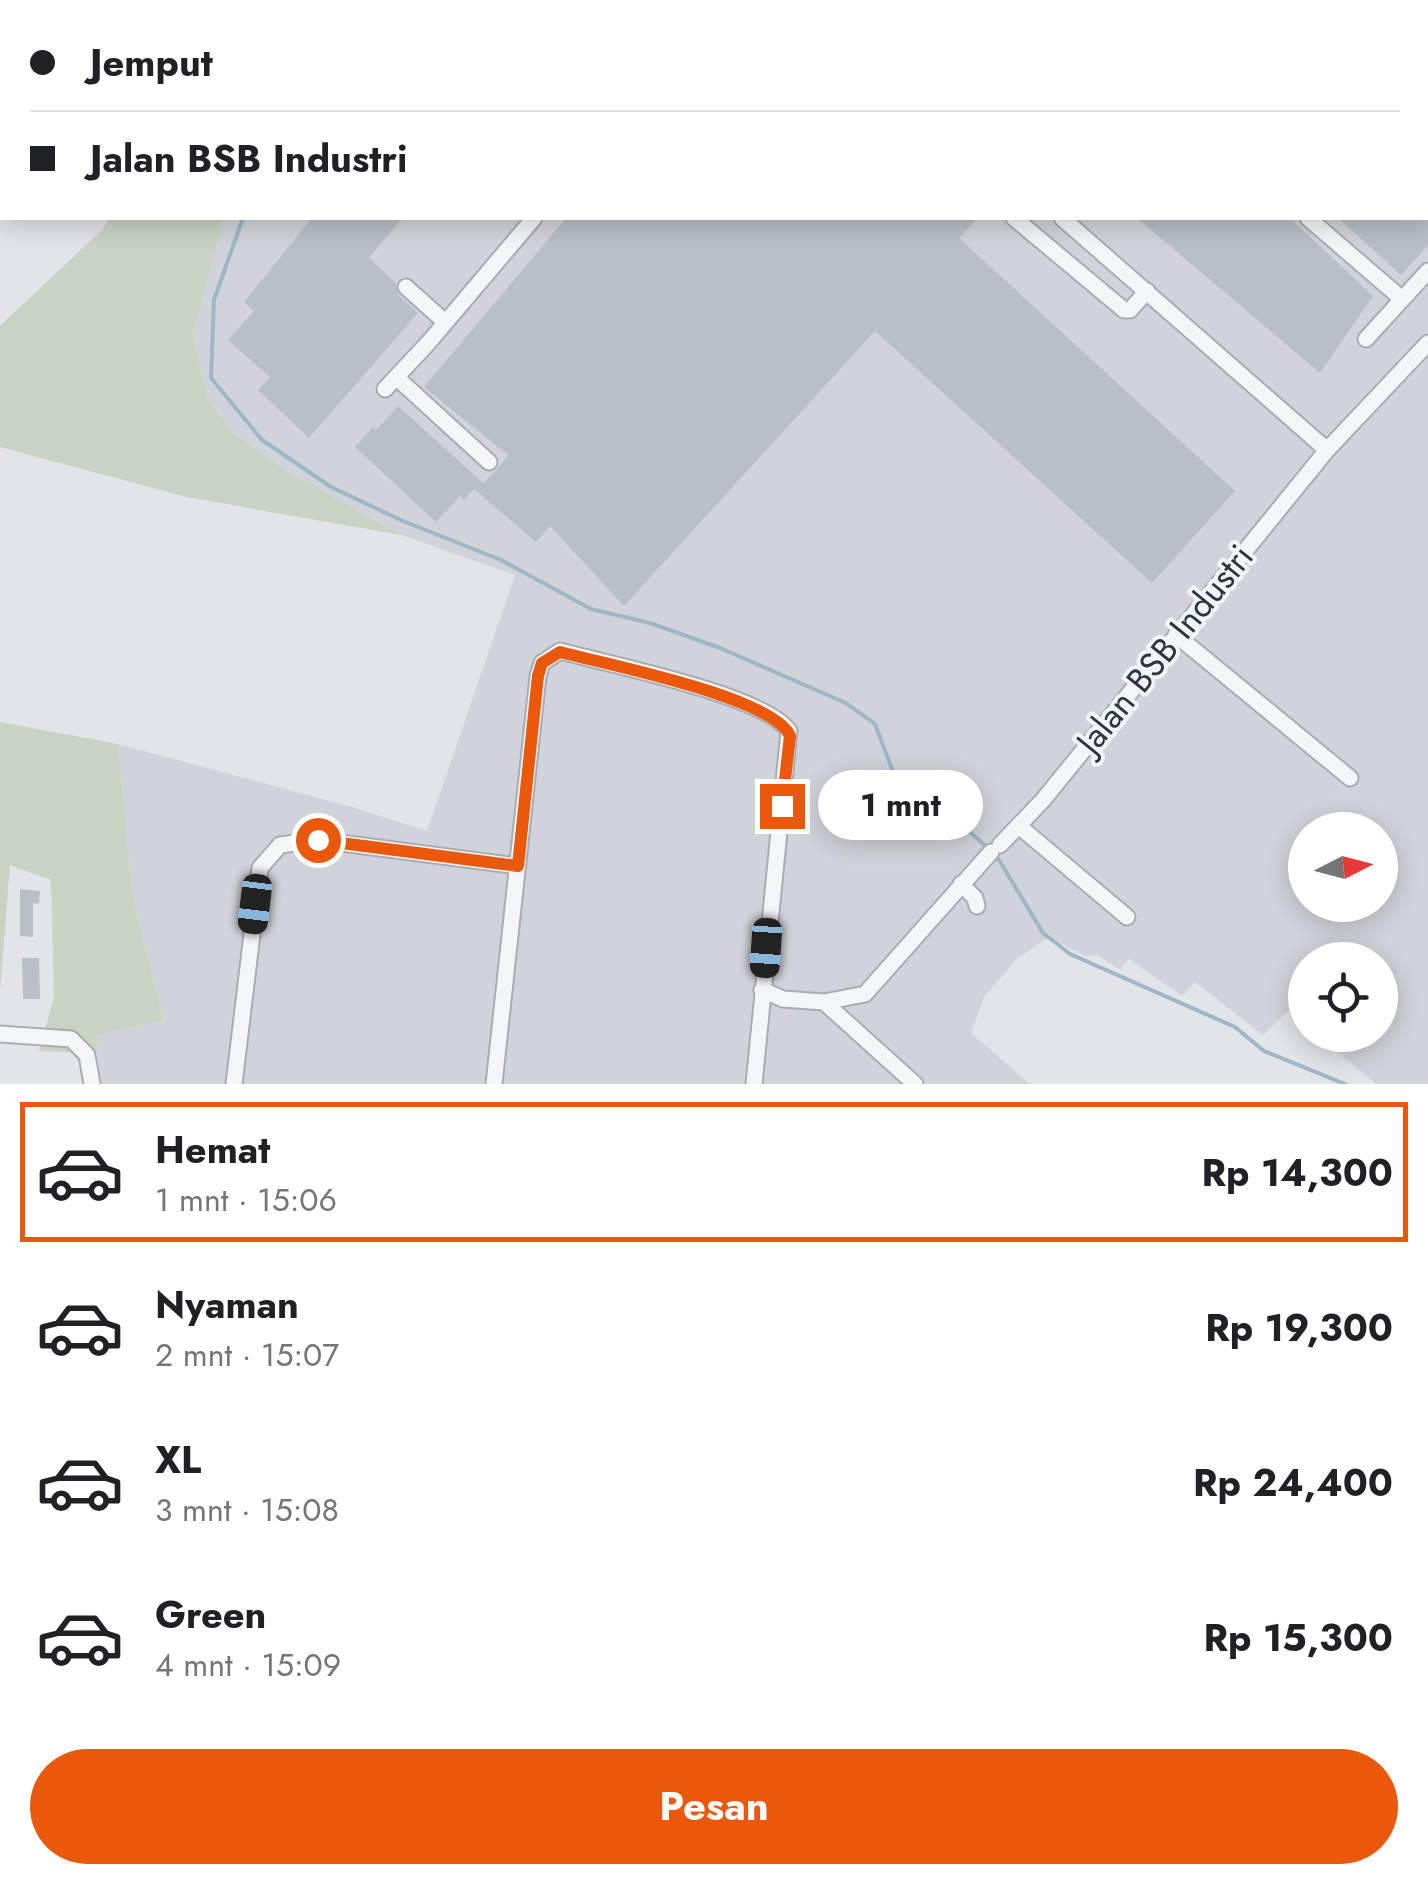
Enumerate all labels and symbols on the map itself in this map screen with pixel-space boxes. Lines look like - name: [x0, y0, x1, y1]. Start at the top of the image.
- street label: Jalan BSB Industri: [1062, 534, 1265, 768]
- callout: 1 mnt: [817, 771, 982, 841]
- route end: [760, 784, 805, 829]
- north arrow: [1288, 812, 1398, 922]
- route start: [296, 818, 341, 863]
- car: [236, 872, 274, 936]
- car: [749, 917, 783, 979]

